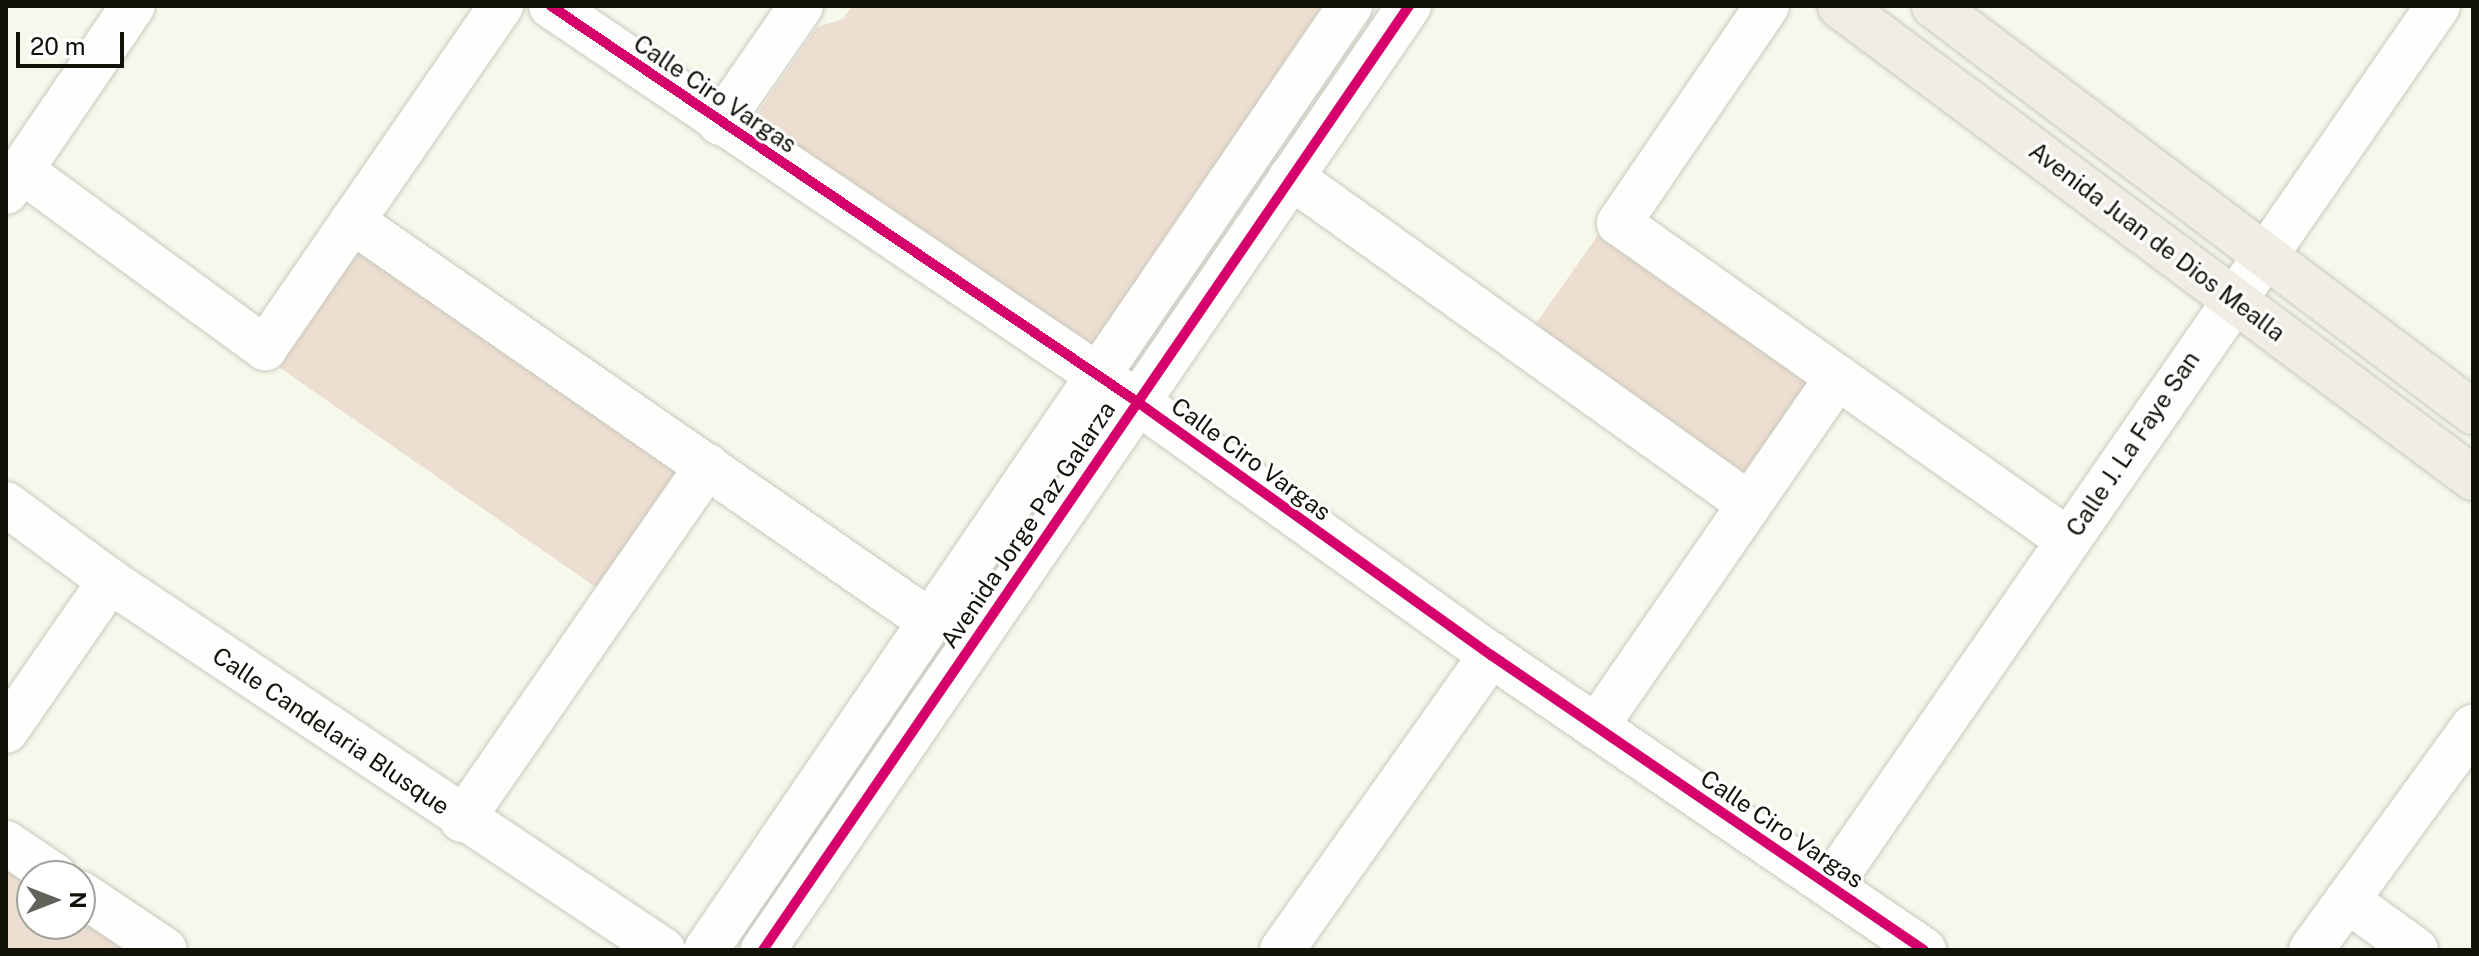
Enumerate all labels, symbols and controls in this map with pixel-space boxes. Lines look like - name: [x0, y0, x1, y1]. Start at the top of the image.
- scale bar: [20, 16, 128, 66]
- street label: Calle Ciro Vargas: [628, 29, 802, 159]
- text: 20 m: [30, 32, 86, 60]
- street label: Avenida Juan de Dios Mealla: [2023, 136, 2291, 348]
- street label: Calle J. La Faye San: [2060, 346, 2206, 542]
- street label: Calle Ciro Vargas: [1165, 391, 1337, 527]
- street label: Avenida Jorge Paz Galarza: [935, 396, 1121, 654]
- street label: Calle Candelaria Blusque: [207, 641, 455, 821]
- street label: Calle Ciro Vargas: [1695, 764, 1869, 894]
- north arrow: [16, 860, 96, 940]
- text: N: [65, 891, 91, 909]

